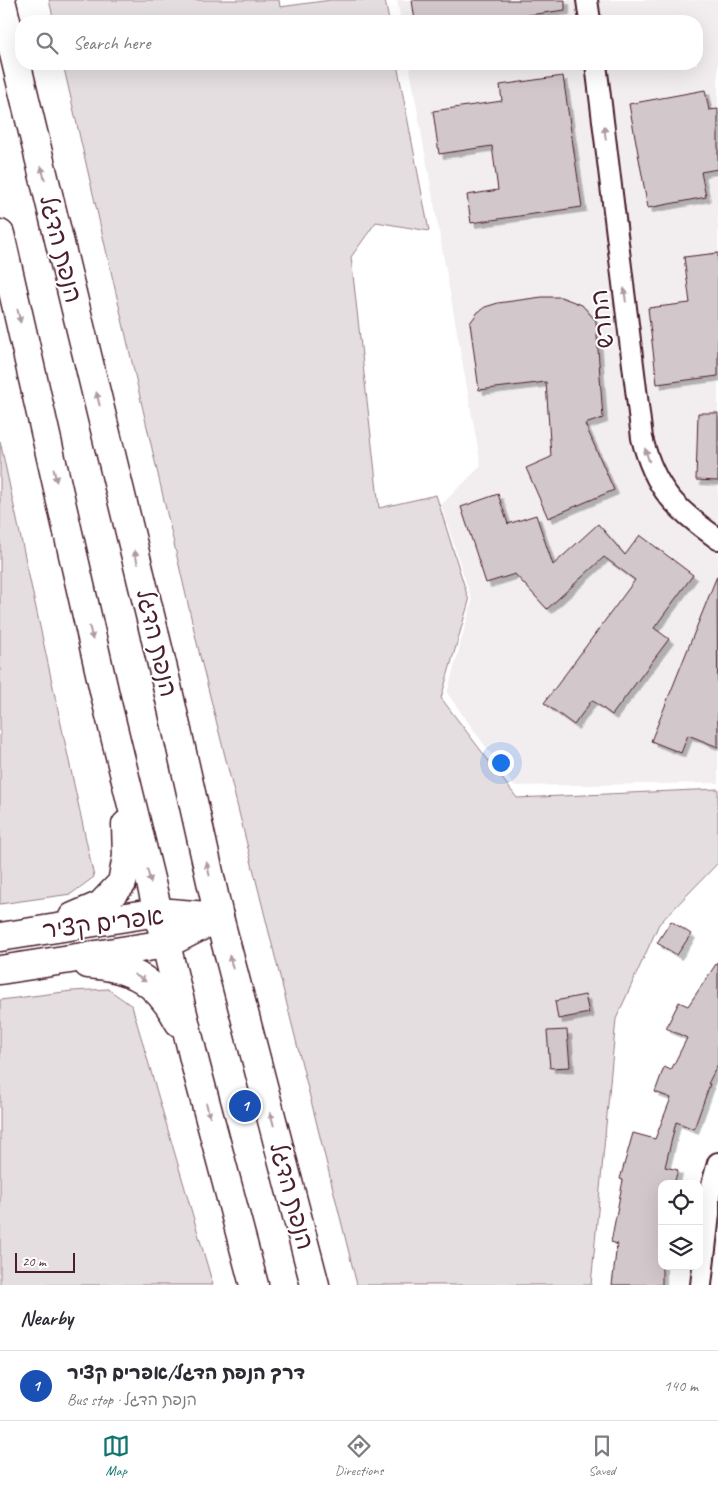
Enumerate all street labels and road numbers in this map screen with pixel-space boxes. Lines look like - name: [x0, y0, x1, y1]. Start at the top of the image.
- street label: הנפת הדגל: [33, 192, 89, 306]
- street label: החרש: [584, 288, 620, 350]
- street label: הנפת הדגל: [130, 586, 184, 700]
- street label: אפרים קציר: [41, 901, 165, 945]
- street label: הנפת הדגל: [263, 1139, 321, 1253]

